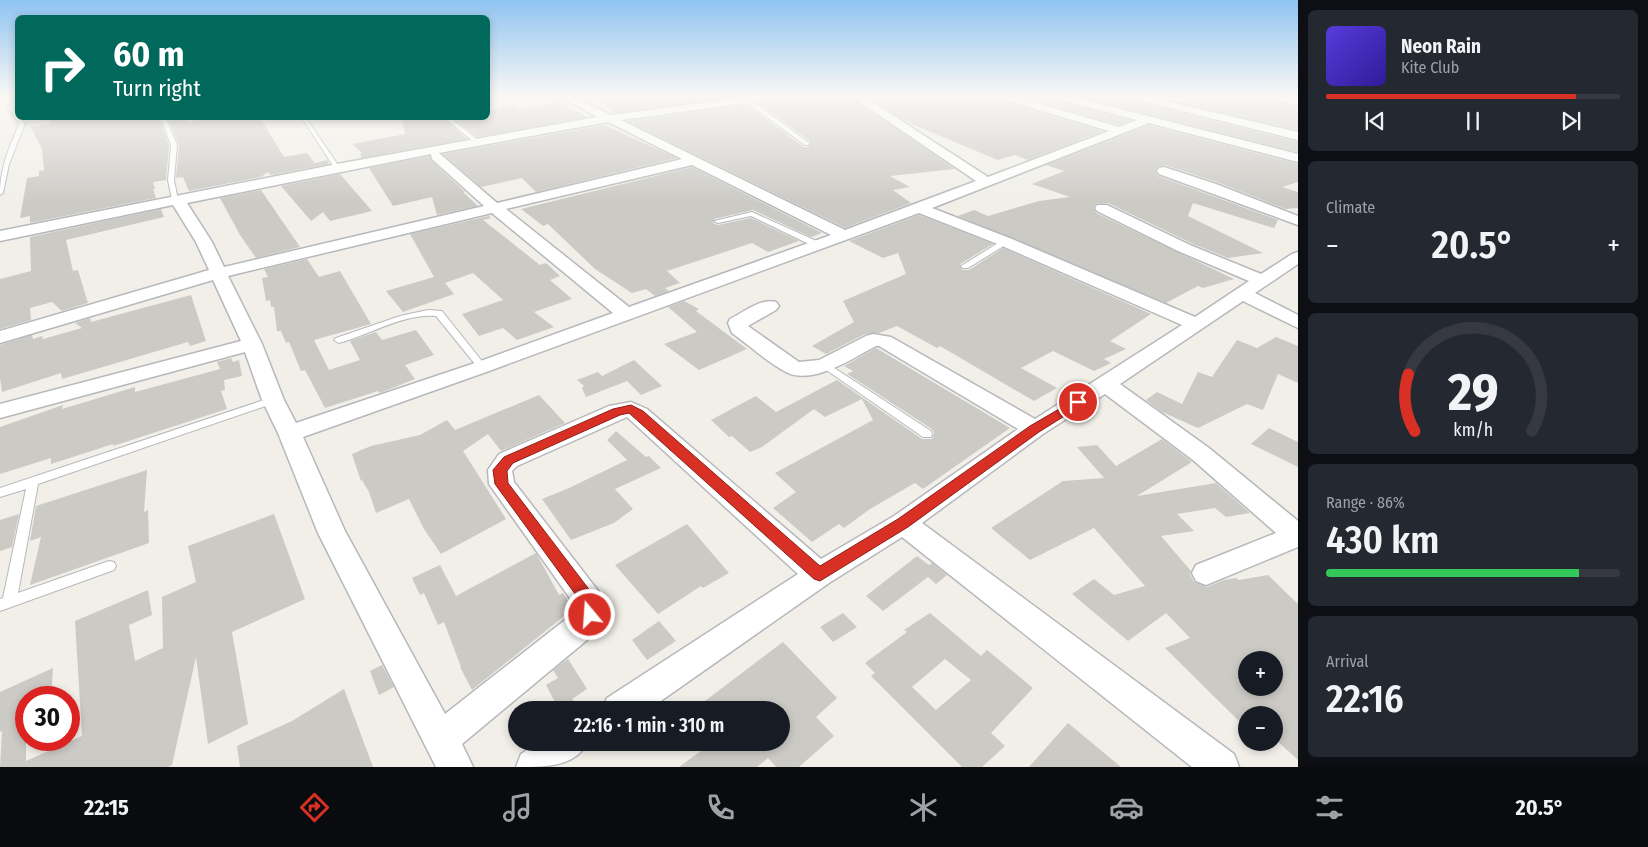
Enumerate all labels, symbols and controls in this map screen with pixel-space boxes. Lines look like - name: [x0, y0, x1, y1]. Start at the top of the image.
- text: 60 m: [113, 33, 184, 75]
- icon: right: [30, 35, 95, 100]
- text: Neon Rain: [1401, 35, 1481, 58]
- text: Kite Club: [1401, 58, 1459, 77]
- text: Turn right: [113, 75, 201, 102]
- icon: previous: [1361, 107, 1389, 135]
- icon: pause: [1459, 107, 1487, 135]
- icon: next: [1557, 107, 1585, 135]
- text: Climate: [1326, 198, 1375, 217]
- text: 20.5°: [1432, 222, 1514, 268]
- text: −: [1326, 229, 1339, 262]
- text: +: [1607, 229, 1620, 262]
- text: 29: [1447, 361, 1498, 424]
- pin: [1057, 381, 1099, 423]
- icon: arrive: [1064, 388, 1092, 416]
- text: km/h: [1453, 419, 1493, 441]
- text: Range · 86%: [1326, 493, 1405, 512]
- text: 430 km: [1326, 517, 1439, 563]
- position arrow: [563, 588, 615, 640]
- map controls: [1238, 651, 1283, 751]
- button: +: [1238, 651, 1283, 696]
- text: Arrival: [1326, 652, 1368, 671]
- text: 22:16: [1326, 676, 1404, 722]
- speed limit sign: 30: [15, 686, 80, 751]
- button: −: [1238, 706, 1283, 751]
- text: 22:16 · 1 min · 310 m: [574, 714, 724, 737]
- icon: directions: [297, 790, 332, 825]
- icon: music: [500, 790, 535, 825]
- icon: phone: [703, 790, 738, 825]
- icon: climate: [906, 790, 941, 825]
- icon: car: [1109, 790, 1144, 825]
- icon: filters: [1312, 790, 1347, 825]
- text: 22:15: [84, 794, 129, 821]
- text: 20.5°: [1516, 794, 1564, 821]

